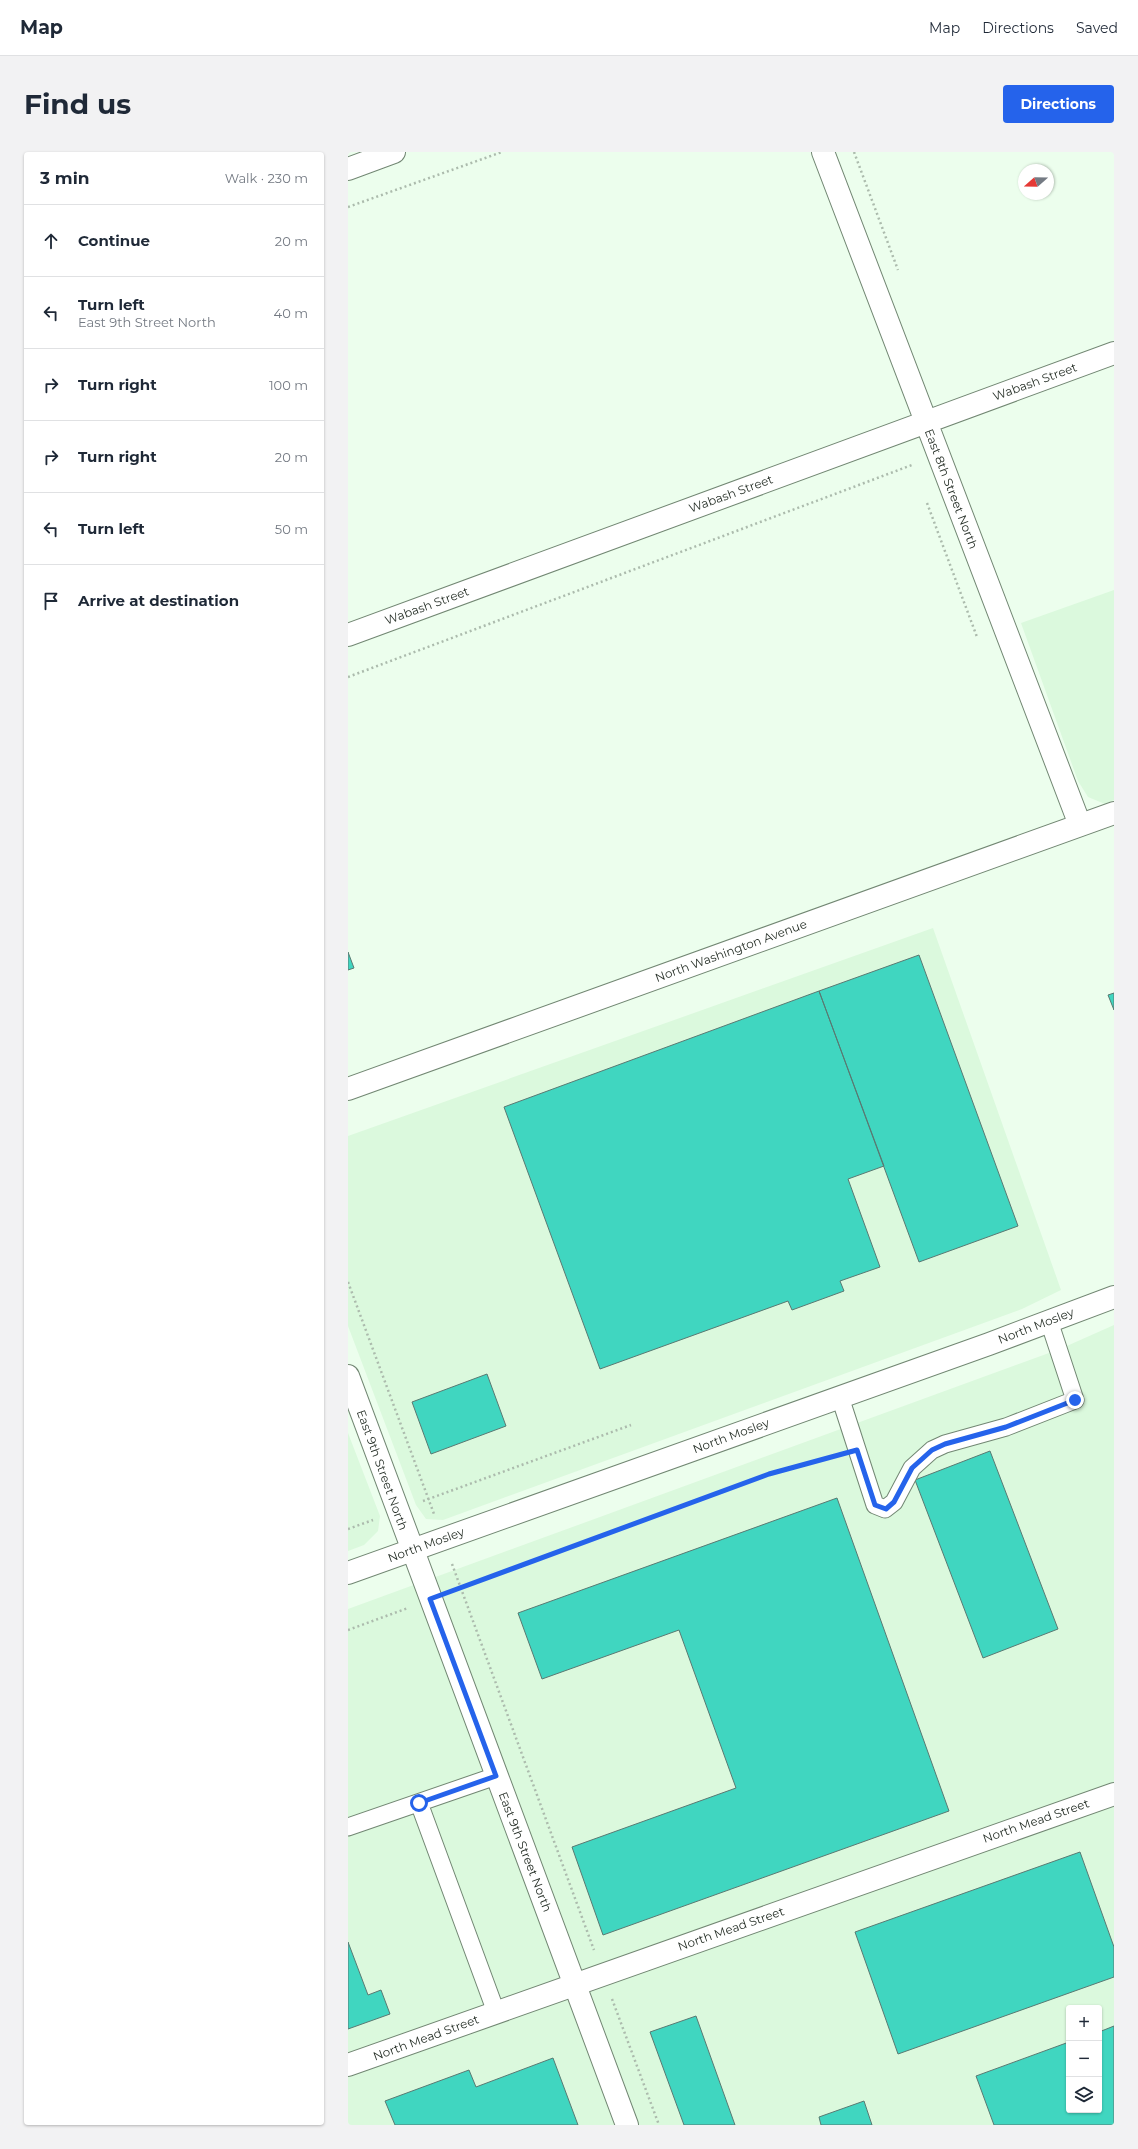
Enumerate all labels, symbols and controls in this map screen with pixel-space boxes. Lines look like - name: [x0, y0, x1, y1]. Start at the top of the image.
- text: Map: [20, 16, 63, 39]
- text: Map: [929, 19, 960, 37]
- text: Directions: [982, 19, 1054, 37]
- text: Saved: [1076, 19, 1118, 37]
- button: Directions: [1003, 85, 1114, 123]
- text: Find us: [24, 87, 131, 121]
- north arrow: [1018, 164, 1054, 200]
- text: 3 min: [40, 168, 90, 188]
- text: Walk · 230 m: [225, 170, 308, 186]
- icon: ahead: [40, 230, 62, 252]
- text: Continue: [78, 231, 150, 250]
- text: 20 m: [275, 233, 308, 249]
- text: Turn left: [78, 295, 145, 314]
- icon: left: [40, 302, 62, 324]
- text: 40 m: [274, 305, 308, 321]
- text: East 9th Street North: [78, 314, 216, 330]
- street label: Wabash Street: [991, 359, 1079, 404]
- icon: right: [40, 374, 62, 396]
- text: Turn right: [78, 375, 157, 394]
- text: 100 m: [269, 377, 308, 393]
- street label: East 8th Street North: [922, 427, 981, 551]
- icon: right: [40, 446, 62, 468]
- text: Turn right: [78, 447, 157, 466]
- text: 20 m: [275, 449, 308, 465]
- street label: Wabash Street: [687, 471, 775, 516]
- icon: left: [40, 518, 62, 540]
- text: Turn left: [78, 519, 145, 538]
- text: 50 m: [275, 521, 308, 537]
- street label: Wabash Street: [383, 583, 471, 628]
- icon: arrive: [40, 590, 62, 612]
- text: Arrive at destination: [78, 591, 239, 610]
- street label: North Washington Avenue: [653, 916, 809, 985]
- street label: North Mosley: [996, 1304, 1076, 1347]
- route end: [1066, 1391, 1084, 1409]
- street label: East 9th Street North: [354, 1408, 411, 1532]
- street label: North Mosley: [691, 1415, 772, 1456]
- street label: North Mosley: [386, 1524, 467, 1565]
- street label: East 9th Street North: [496, 1790, 555, 1914]
- route start: [410, 1794, 428, 1812]
- street label: North Mead Street: [981, 1795, 1091, 1846]
- street label: North Mead Street: [676, 1903, 786, 1954]
- map controls: [1066, 2005, 1102, 2113]
- button: +: [1066, 2005, 1102, 2041]
- street label: North Mead Street: [371, 2011, 481, 2064]
- button: −: [1066, 2041, 1102, 2077]
- button: layers: [1066, 2077, 1102, 2113]

